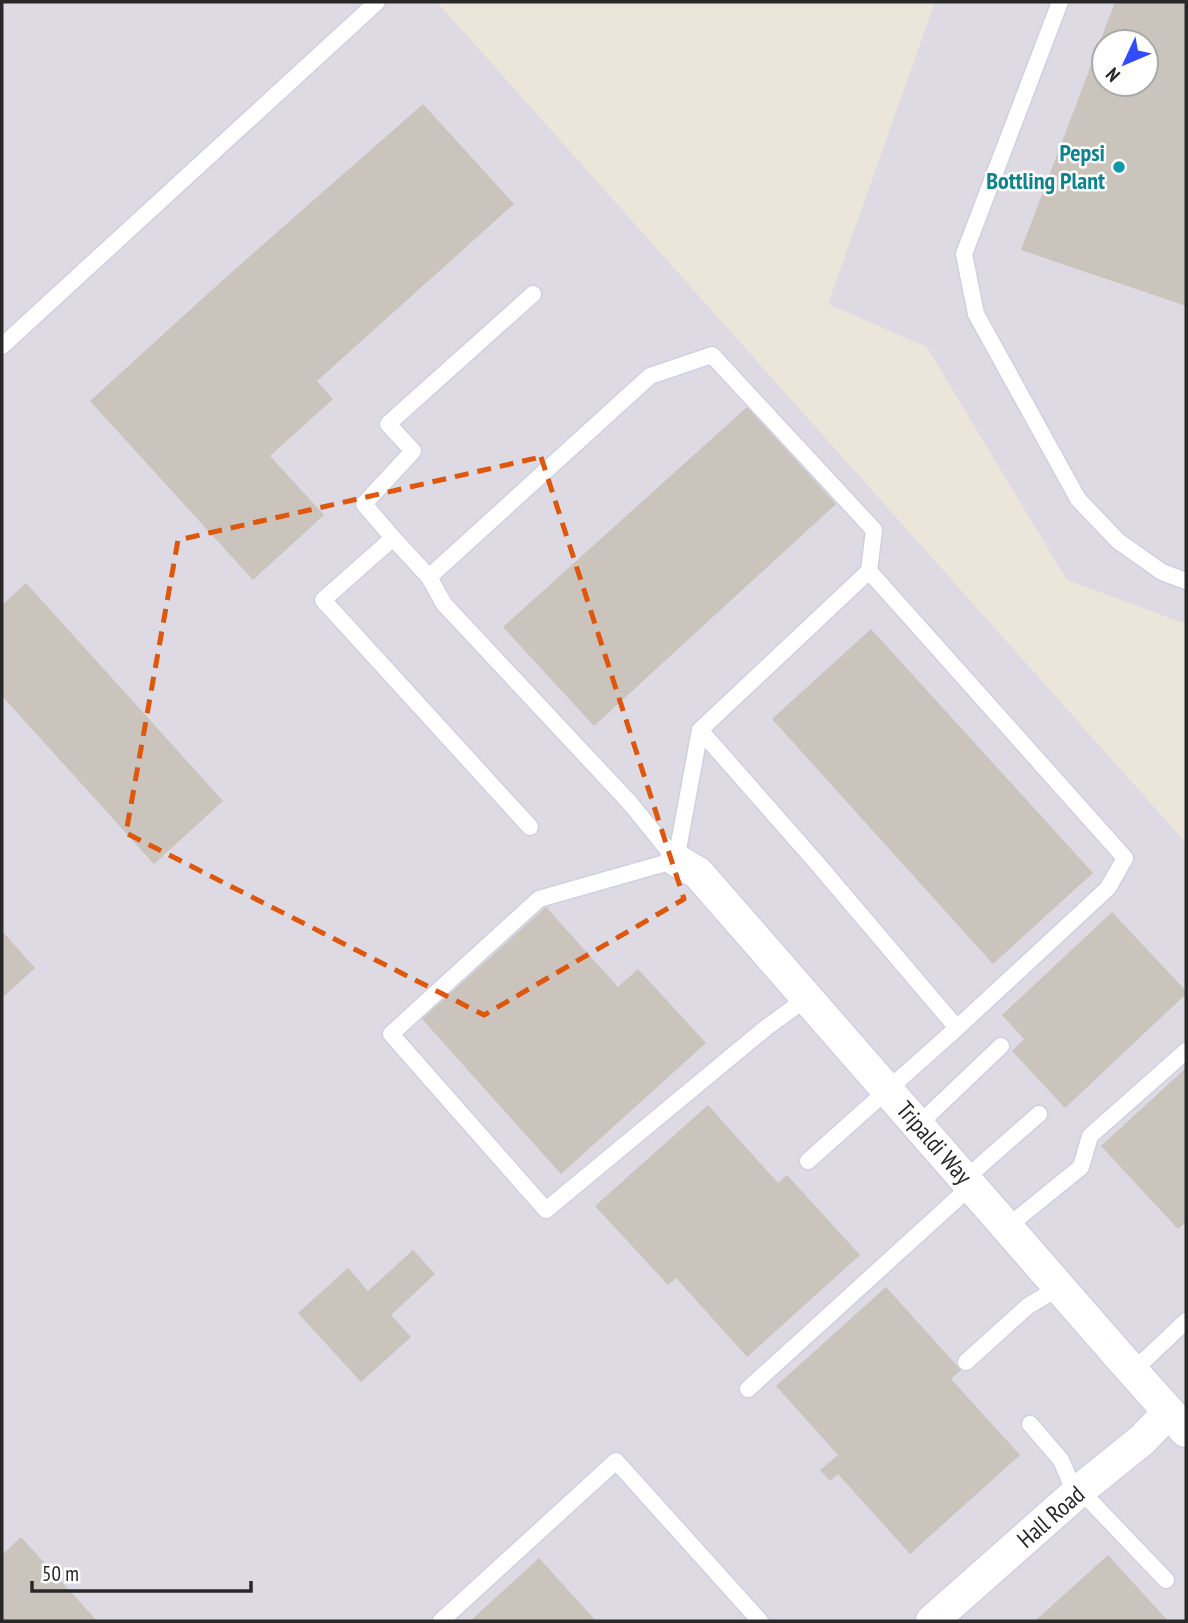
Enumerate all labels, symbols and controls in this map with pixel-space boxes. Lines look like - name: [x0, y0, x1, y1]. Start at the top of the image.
- north arrow: [1090, 28, 1160, 98]
- text: N: [1101, 63, 1125, 87]
- place label: Pepsi Bottling Plant: [986, 137, 1105, 196]
- marker: Pepsi Bottling Plant: [1111, 159, 1127, 175]
- street label: Tripaldi Way: [890, 1095, 979, 1191]
- street label: Hall Road: [1010, 1479, 1091, 1554]
- scale bar: [32, 1550, 250, 1594]
- text: 50 m: [42, 1560, 79, 1587]

